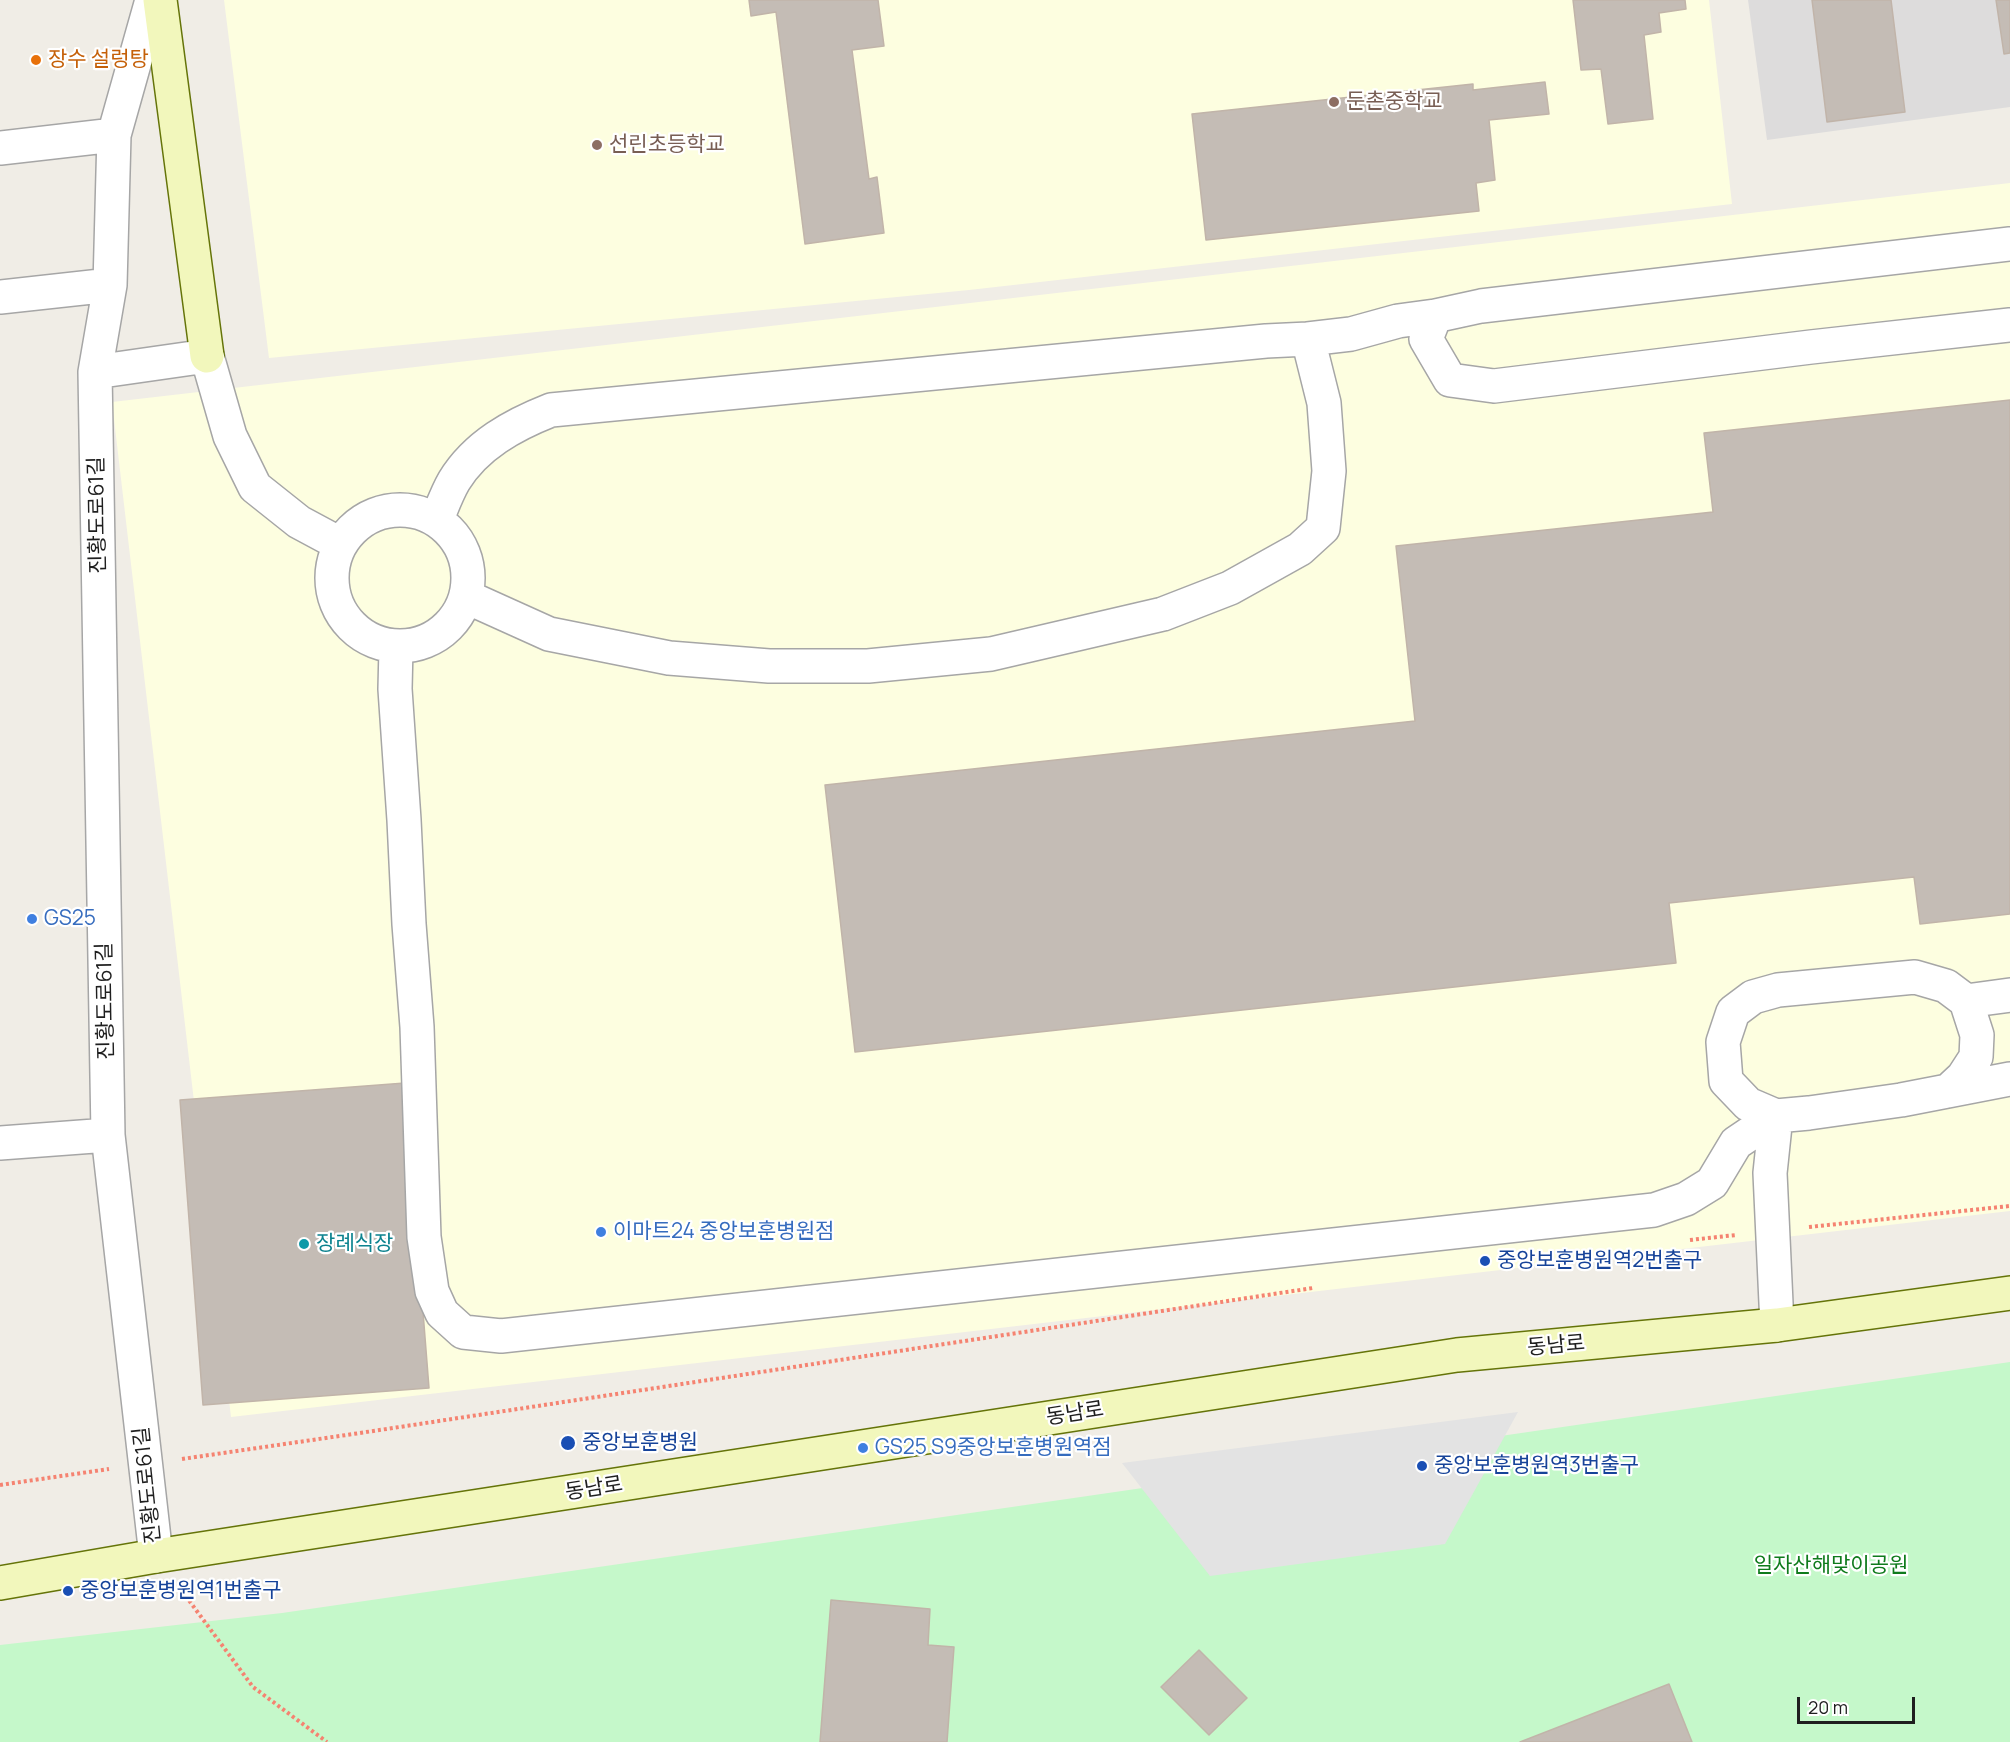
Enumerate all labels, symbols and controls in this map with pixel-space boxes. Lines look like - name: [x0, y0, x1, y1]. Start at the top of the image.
- place label: 장수 설렁탕: [48, 47, 149, 73]
- marker: 장수 설렁탕: [29, 53, 43, 67]
- place label: 둔촌중학교: [1346, 89, 1443, 115]
- marker: 둔촌중학교: [1327, 95, 1341, 109]
- place label: 선린초등학교: [609, 132, 725, 158]
- marker: 선린초등학교: [590, 138, 604, 152]
- street label: 진황도로61길: [84, 456, 112, 574]
- place label: GS25: [44, 906, 96, 932]
- marker: GS25: [25, 912, 39, 926]
- street label: 진황도로61길: [92, 942, 120, 1060]
- place label: 이마트24 중앙보훈병원점: [613, 1219, 834, 1245]
- marker: 이마트24 중앙보훈병원점: [594, 1225, 608, 1239]
- place label: 장례식장: [316, 1231, 393, 1257]
- marker: 장례식장: [297, 1237, 311, 1251]
- place label: 중앙보훈병원역2번출구: [1497, 1248, 1702, 1274]
- marker: 중앙보훈병원역2번출구: [1478, 1254, 1492, 1268]
- street label: 동남로: [1526, 1331, 1586, 1361]
- street label: 동남로: [1044, 1397, 1106, 1431]
- street label: 진황도로61길: [129, 1425, 167, 1545]
- place label: 중앙보훈병원: [582, 1430, 698, 1456]
- marker: 중앙보훈병원: [559, 1434, 577, 1452]
- place label: GS25 S9중앙보훈병원역점: [875, 1435, 1112, 1461]
- marker: GS25 S9중앙보훈병원역점: [856, 1441, 870, 1455]
- place label: 중앙보훈병원역3번출구: [1434, 1453, 1639, 1479]
- marker: 중앙보훈병원역3번출구: [1415, 1459, 1429, 1473]
- street label: 동남로: [563, 1472, 625, 1506]
- park label: 일자산해맞이공원: [1754, 1553, 1908, 1579]
- place label: 중앙보훈병원역1번출구: [80, 1578, 281, 1604]
- marker: 중앙보훈병원역1번출구: [61, 1584, 75, 1598]
- scale bar: [1800, 1685, 1918, 1723]
- text: 20 m: [1808, 1695, 1848, 1719]

